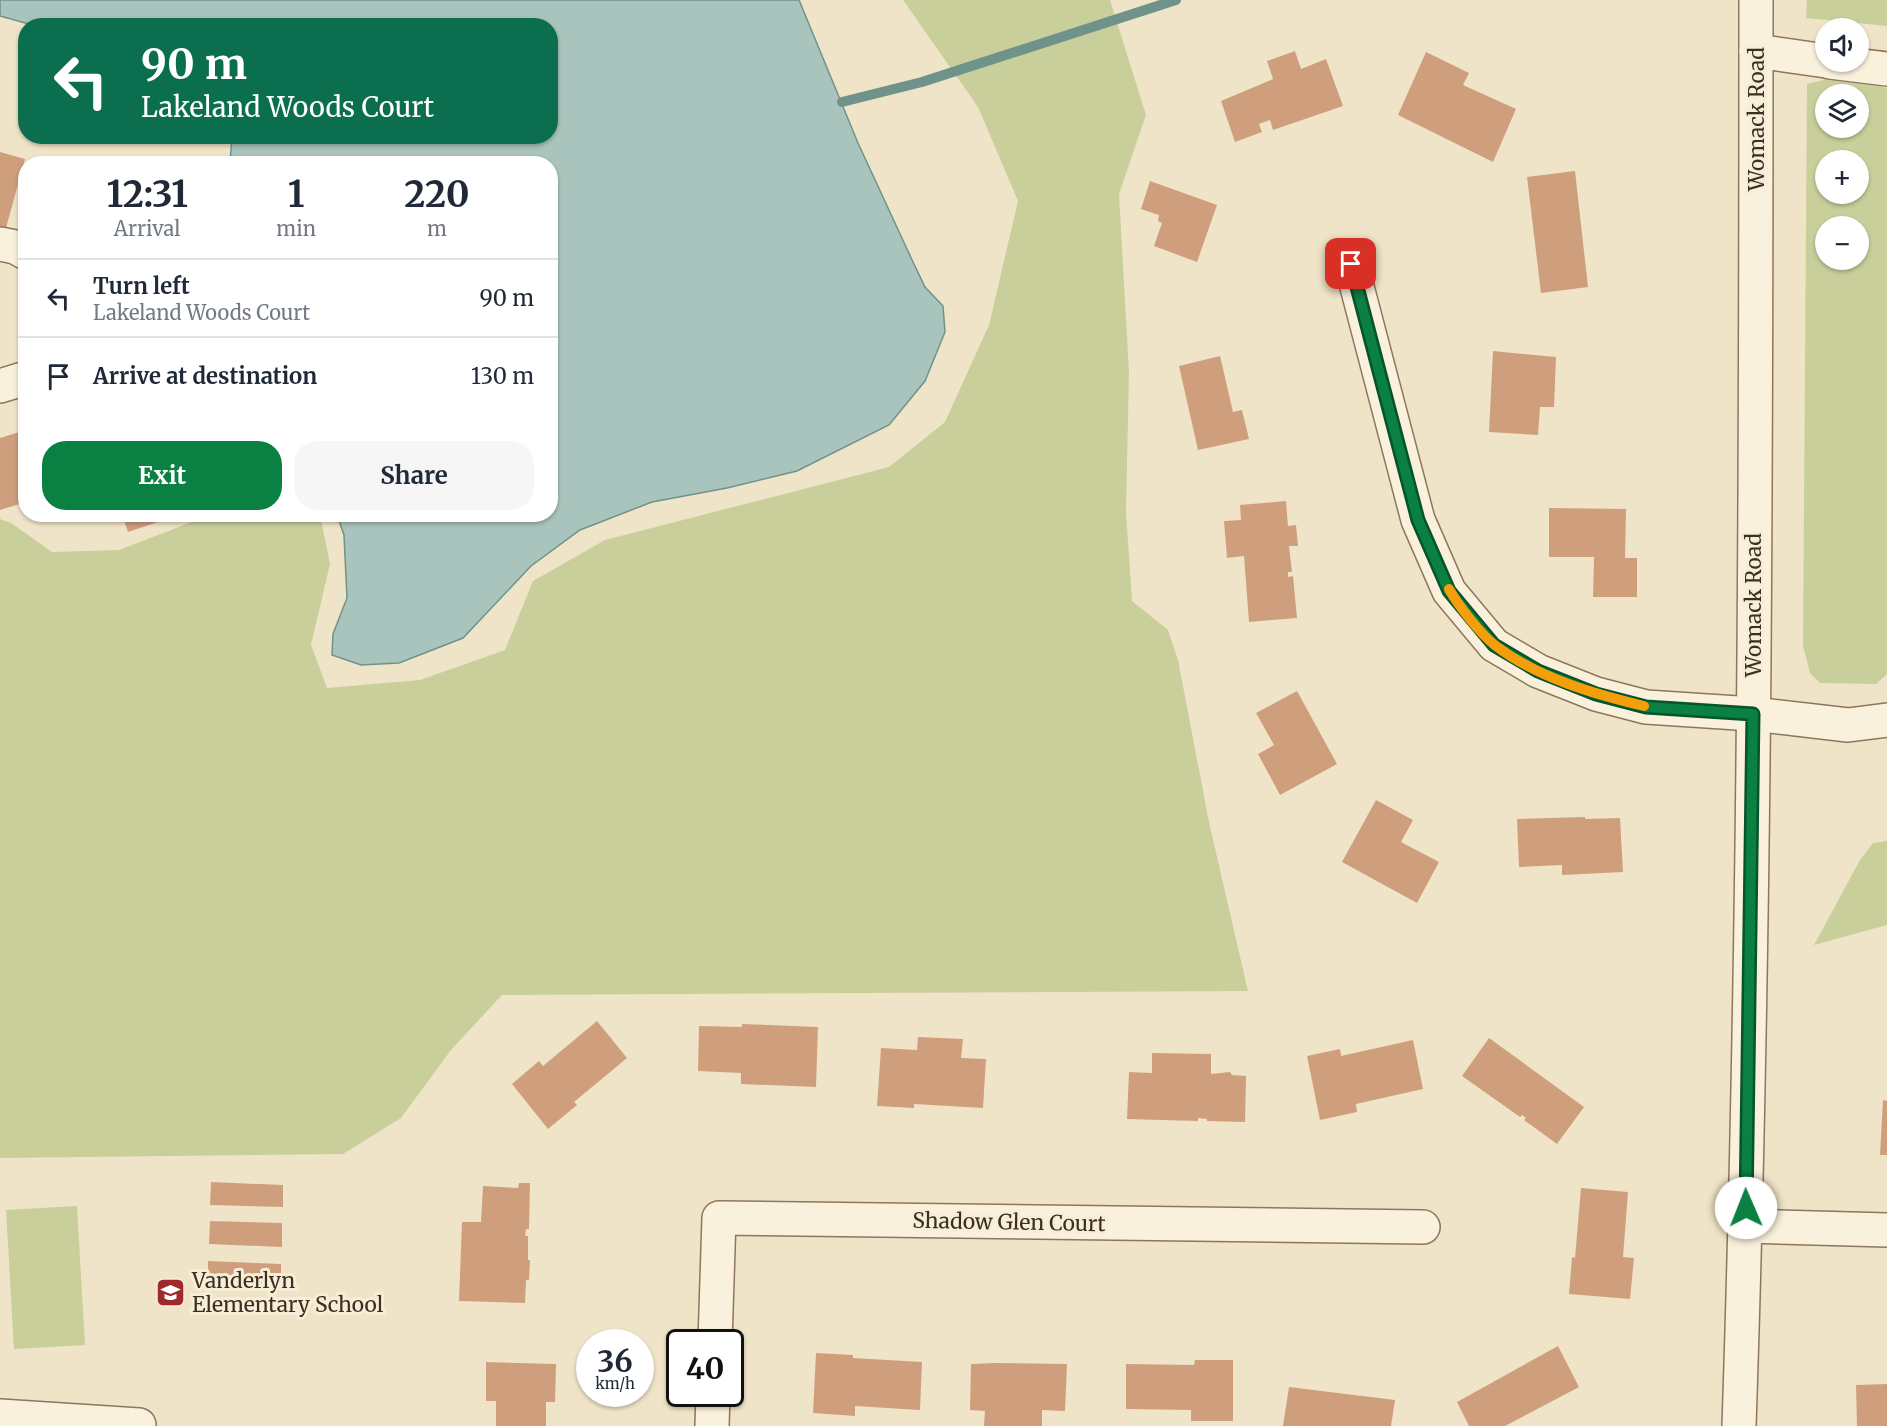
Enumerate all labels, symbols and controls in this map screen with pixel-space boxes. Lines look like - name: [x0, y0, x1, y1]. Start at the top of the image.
- map controls: [1815, 18, 1869, 270]
- button: sound: [1815, 18, 1869, 72]
- text: 90 m: [141, 38, 247, 90]
- icon: left: [42, 42, 120, 120]
- street label: Womack Road: [1743, 47, 1770, 192]
- button: layers: [1815, 84, 1869, 138]
- text: Lakeland Woods Court: [141, 90, 434, 124]
- button: +: [1815, 150, 1869, 204]
- text: 12:31: [106, 172, 188, 217]
- text: 1: [288, 172, 304, 217]
- text: 220: [404, 172, 470, 217]
- text: Arrival: [114, 216, 181, 241]
- text: min: [276, 216, 316, 241]
- text: m: [427, 216, 447, 241]
- button: −: [1815, 216, 1869, 270]
- pin: [1325, 238, 1376, 289]
- icon: arrive: [1334, 247, 1367, 280]
- text: Turn left: [93, 272, 190, 300]
- icon: left: [42, 282, 75, 315]
- text: 90 m: [479, 284, 534, 312]
- text: Lakeland Woods Court: [93, 300, 310, 325]
- icon: arrive: [42, 360, 75, 393]
- text: Arrive at destination: [93, 362, 317, 390]
- text: 130 m: [471, 362, 534, 390]
- button: Exit: [42, 441, 282, 510]
- button: Share: [294, 441, 534, 510]
- street label: Womack Road: [1740, 533, 1767, 678]
- position arrow: [1714, 1176, 1778, 1240]
- street label: Shadow Glen Court: [912, 1207, 1106, 1237]
- place label: Vanderlyn Elementary School: [191, 1267, 384, 1318]
- school or university icon: Vanderlyn Elementary School: [155, 1276, 187, 1308]
- speed limit sign: 40: [666, 1329, 744, 1407]
- text: 36: [597, 1342, 633, 1380]
- text: km/h: [595, 1374, 635, 1393]

